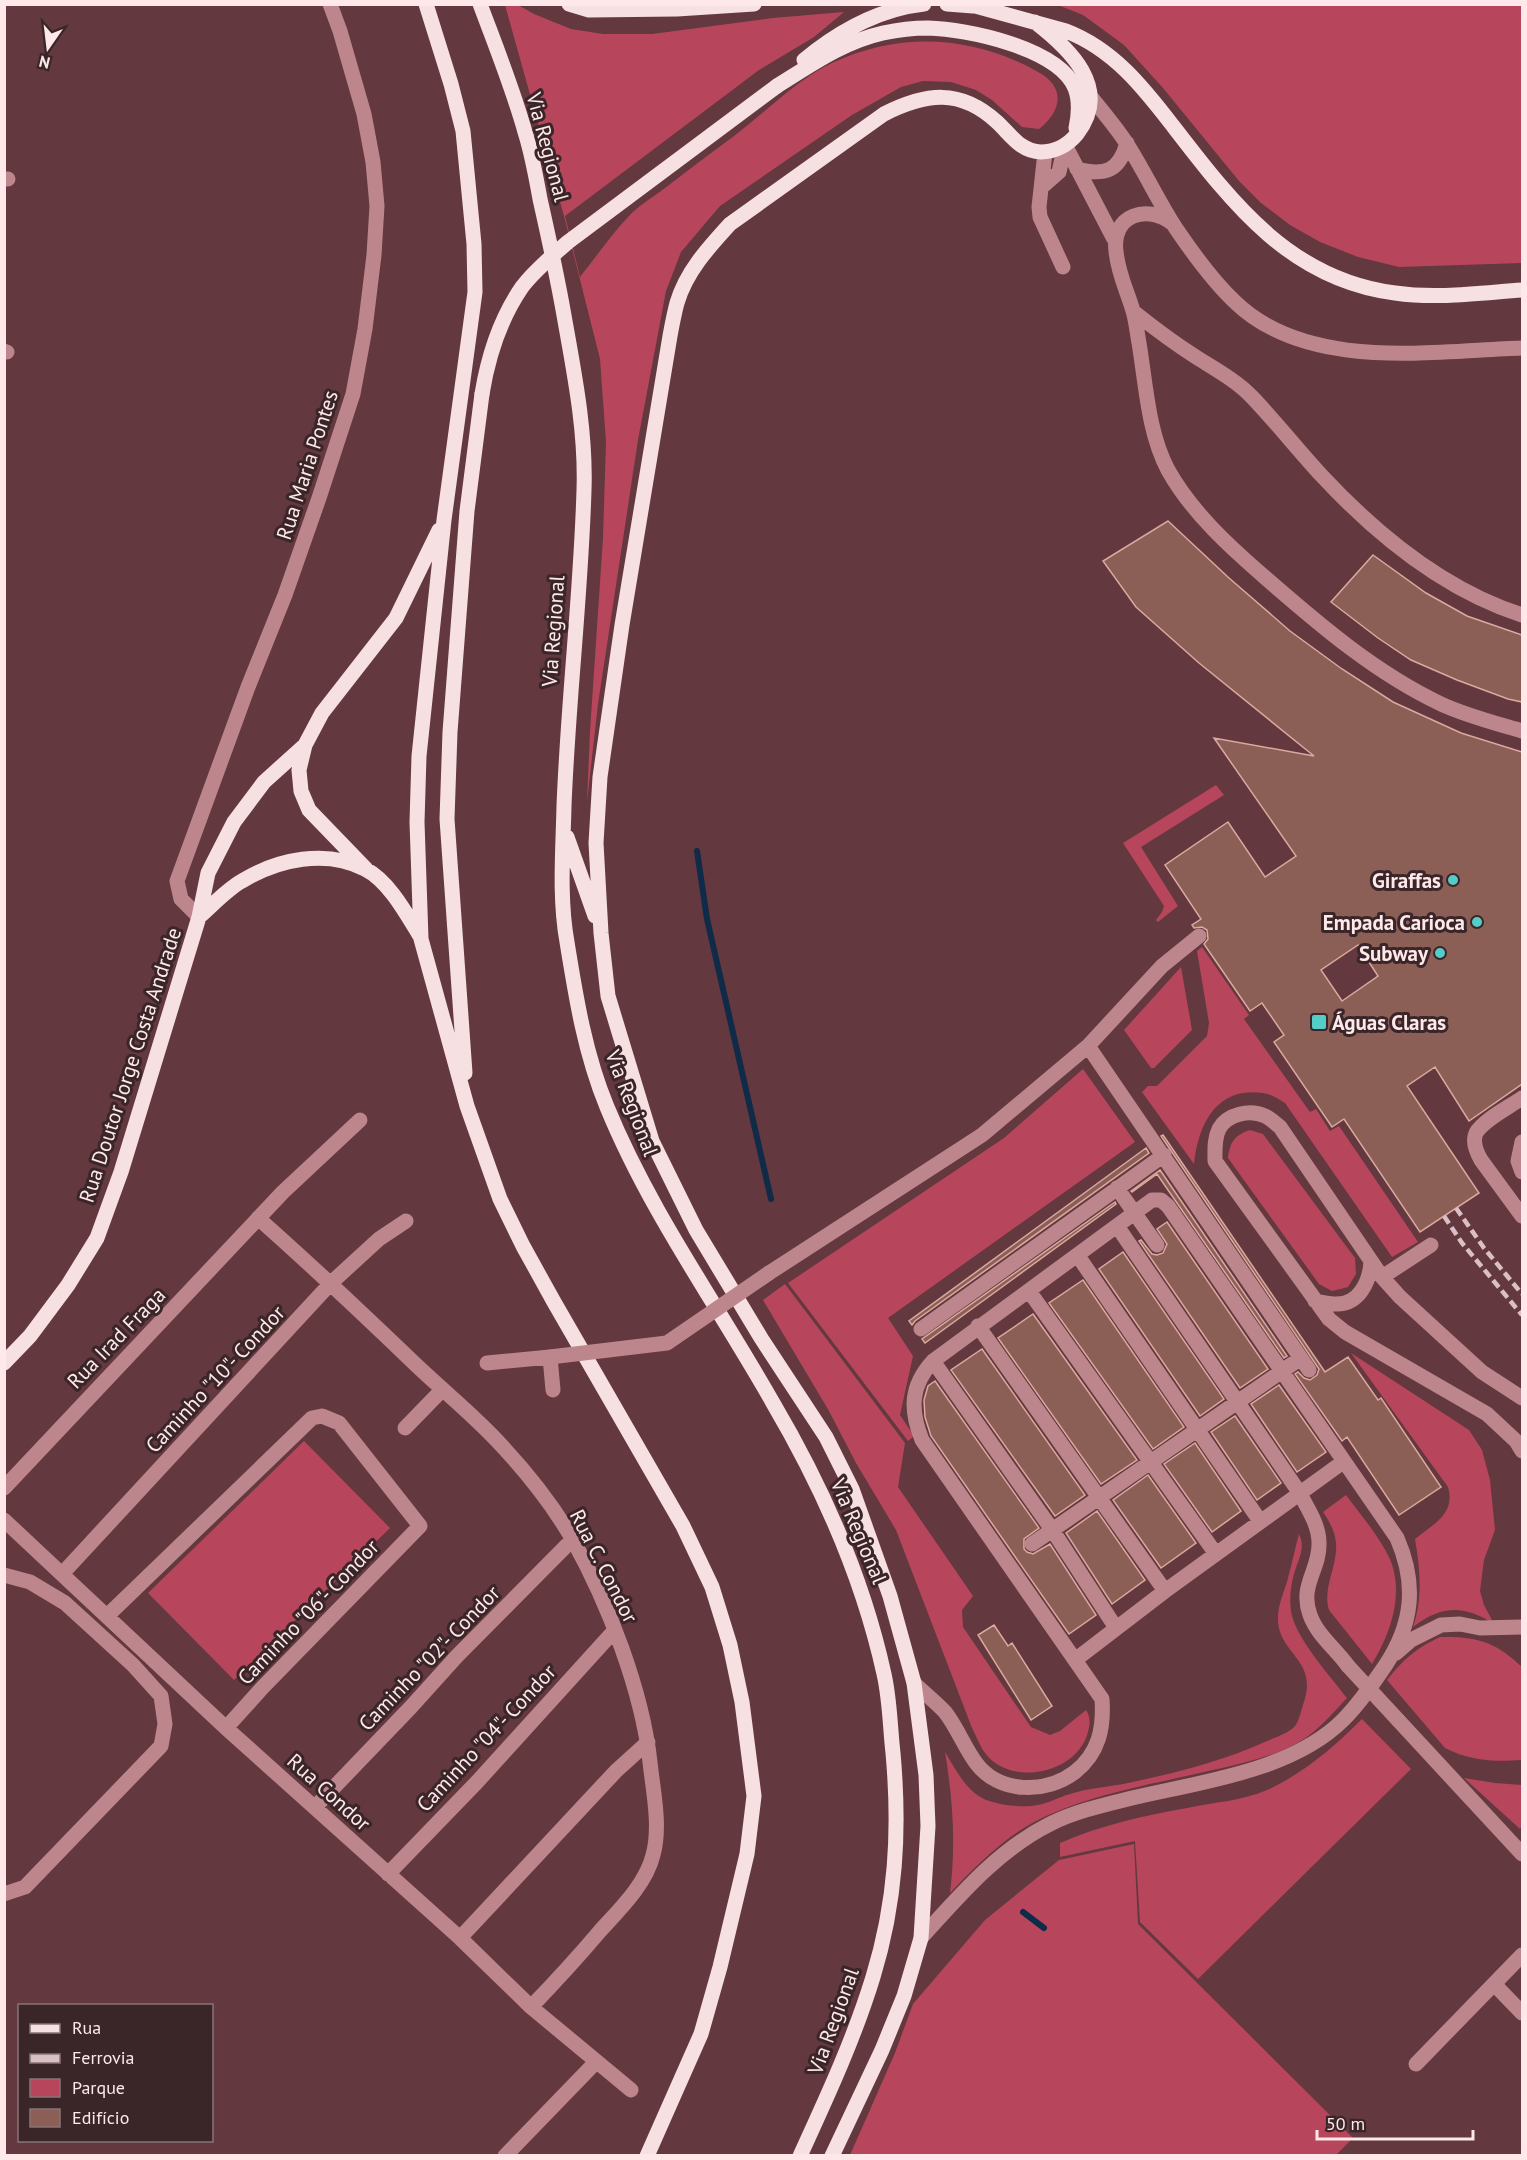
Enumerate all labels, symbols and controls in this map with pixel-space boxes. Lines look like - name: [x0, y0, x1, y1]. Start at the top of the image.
- north arrow: [18, 18, 78, 78]
- text: N: [37, 52, 52, 74]
- street label: Via Regional: [520, 89, 575, 204]
- street label: Rua Maria Pontes: [270, 387, 344, 543]
- street label: Via Regional: [536, 574, 570, 689]
- place label: Giraffas: [1372, 867, 1441, 894]
- marker: Giraffas: [1446, 873, 1460, 887]
- place label: Empada Carioca: [1323, 909, 1465, 936]
- marker: Empada Carioca: [1470, 915, 1484, 929]
- street label: Rua Doutor Jorge Costa Andrade: [73, 924, 187, 1206]
- place label: Subway: [1359, 940, 1429, 967]
- marker: Subway: [1433, 946, 1447, 960]
- place label: Águas Claras: [1332, 1009, 1446, 1036]
- marker: Águas Claras: [1310, 1013, 1328, 1031]
- street label: Via Regional: [599, 1045, 665, 1160]
- street label: Rua Irad Fraga: [61, 1282, 171, 1394]
- street label: Caminho "10"- Condor: [140, 1300, 290, 1458]
- street label: Via Regional: [824, 1473, 893, 1588]
- street label: Rua C. Condor: [564, 1505, 644, 1627]
- street label: Caminho "06"- Condor: [232, 1534, 384, 1690]
- street label: Caminho "02"- Condor: [353, 1580, 505, 1736]
- street label: Caminho "04"- Condor: [411, 1659, 561, 1817]
- street label: Rua Condor: [282, 1747, 376, 1837]
- street label: Via Regional: [801, 1964, 865, 2079]
- legend: [18, 2004, 213, 2142]
- text: Rua: [72, 2016, 101, 2039]
- text: Ferrovia: [72, 2046, 135, 2069]
- text: Parque: [72, 2076, 125, 2099]
- scale bar: [1317, 2103, 1473, 2141]
- text: Edifício: [72, 2106, 129, 2129]
- text: 50 m: [1326, 2112, 1365, 2135]

